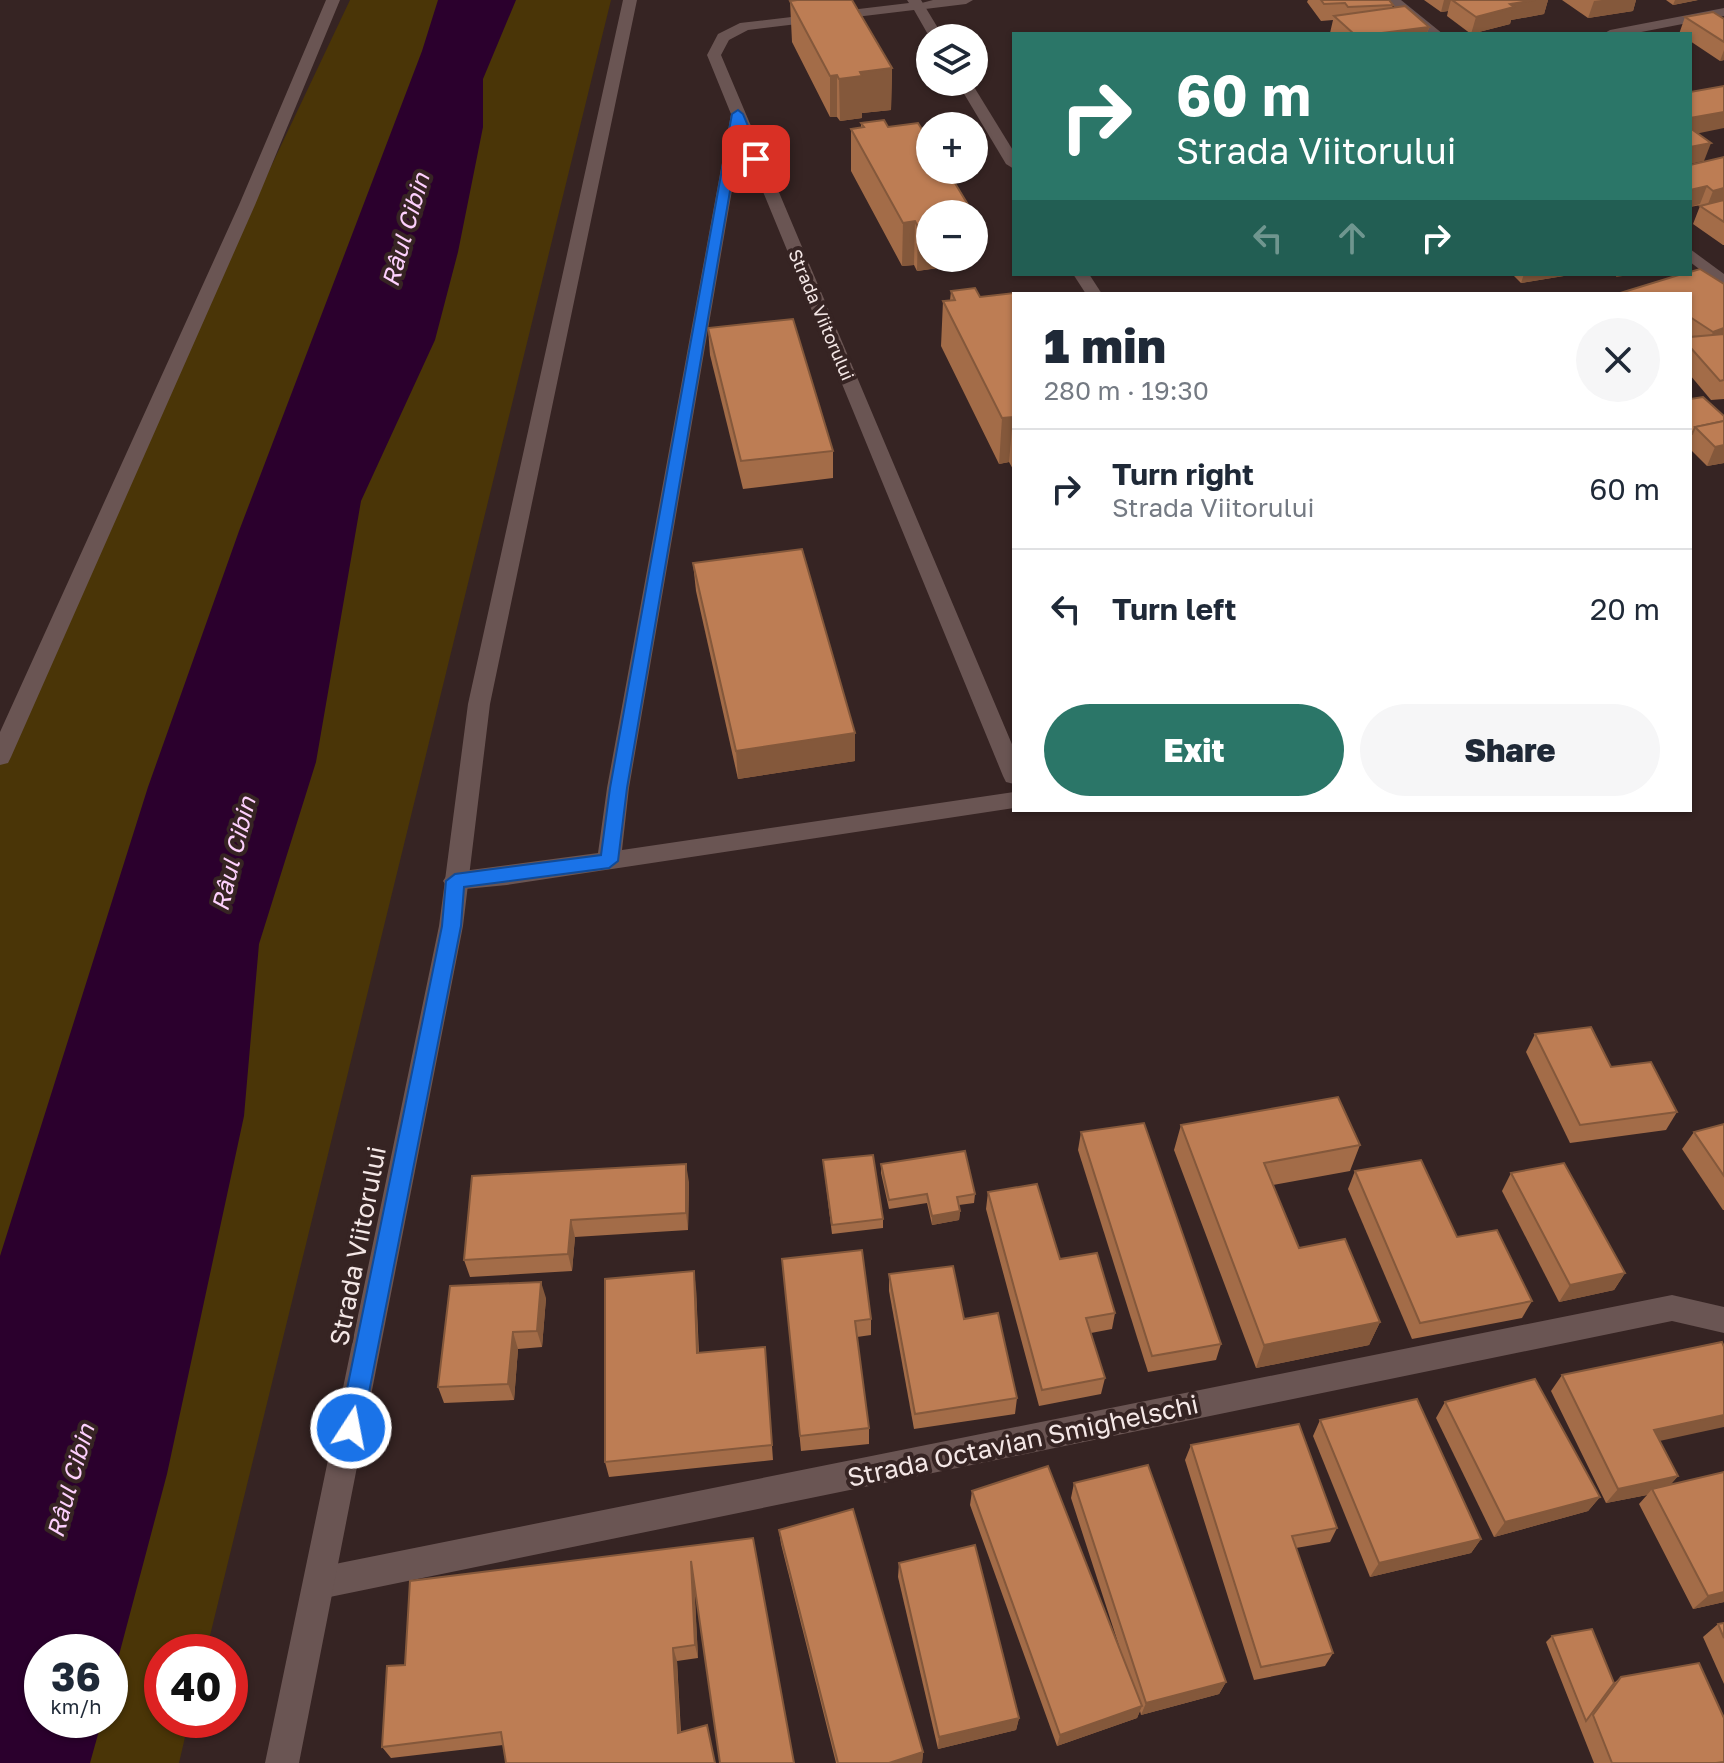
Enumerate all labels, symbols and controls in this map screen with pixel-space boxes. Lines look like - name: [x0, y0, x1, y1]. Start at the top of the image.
- map controls: [916, 24, 988, 272]
- button: layers: [916, 24, 988, 96]
- text: 60 m: [1176, 61, 1311, 128]
- icon: right: [1044, 64, 1148, 168]
- button: +: [916, 112, 988, 184]
- pin: [722, 125, 790, 193]
- text: Strada Viitorului: [1176, 129, 1456, 172]
- icon: arrive: [734, 137, 778, 181]
- water label: Râul Cibin: [375, 168, 435, 290]
- button: −: [916, 200, 988, 272]
- icon: left: [1246, 216, 1290, 260]
- icon: ahead: [1330, 216, 1374, 260]
- icon: right: [1414, 216, 1458, 260]
- street label: Strada Viitorului: [784, 246, 859, 383]
- text: 1 min: [1044, 316, 1166, 374]
- button: close: [1576, 318, 1660, 402]
- text: 280 m · 19:30: [1044, 375, 1209, 406]
- text: Turn right: [1112, 456, 1254, 492]
- icon: right: [1044, 467, 1088, 511]
- text: 60 m: [1589, 471, 1660, 507]
- text: Strada Viitorului: [1112, 492, 1315, 523]
- icon: left: [1044, 587, 1088, 631]
- text: Turn left: [1112, 591, 1237, 627]
- text: 20 m: [1590, 591, 1660, 627]
- button: Exit: [1044, 704, 1344, 796]
- button: Share: [1360, 704, 1660, 796]
- water label: Râul Cibin: [204, 792, 261, 914]
- street label: Strada Viitorului: [323, 1144, 392, 1348]
- position arrow: [309, 1386, 393, 1470]
- street label: Strada Octavian Smighelschi: [845, 1388, 1201, 1493]
- water label: Râul Cibin: [40, 1419, 100, 1541]
- speed limit sign: 40: [144, 1634, 248, 1738]
- text: 36: [51, 1652, 101, 1700]
- text: km/h: [51, 1694, 101, 1718]

